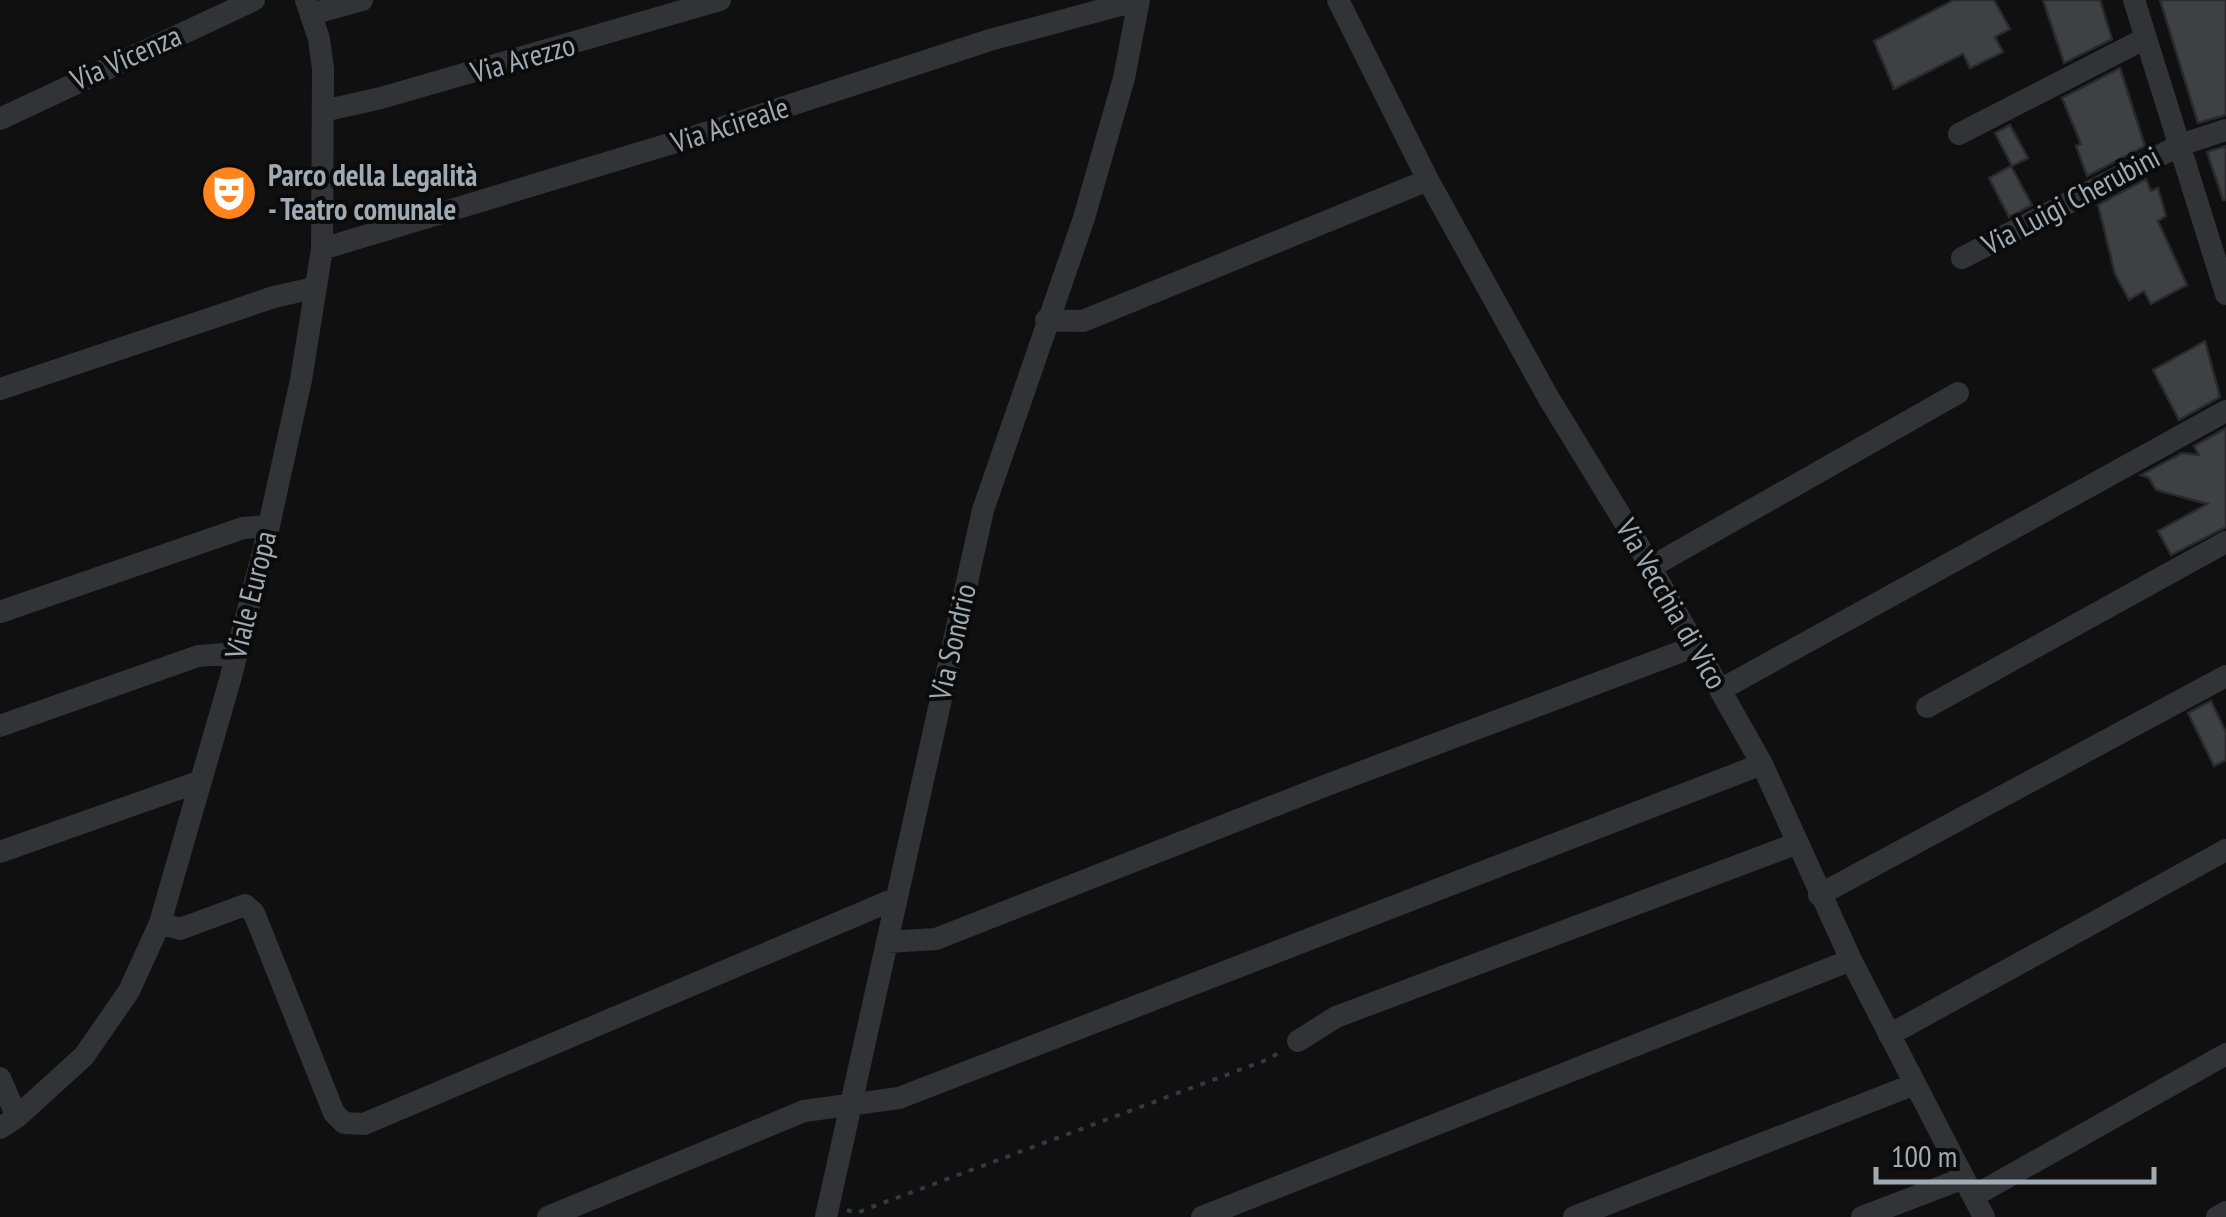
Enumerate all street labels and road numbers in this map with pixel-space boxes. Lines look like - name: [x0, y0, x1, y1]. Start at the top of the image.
- street label: Via Vicenza: [63, 15, 187, 99]
- street label: Via Arezzo: [465, 24, 579, 91]
- street label: Via Acireale: [665, 86, 793, 161]
- street label: Via Luigi Cherubini: [1974, 136, 2166, 263]
- street label: Via Vecchia di Vico: [1607, 510, 1737, 695]
- street label: Viale Europa: [215, 527, 284, 664]
- street label: Via Sondrio: [919, 580, 984, 705]

